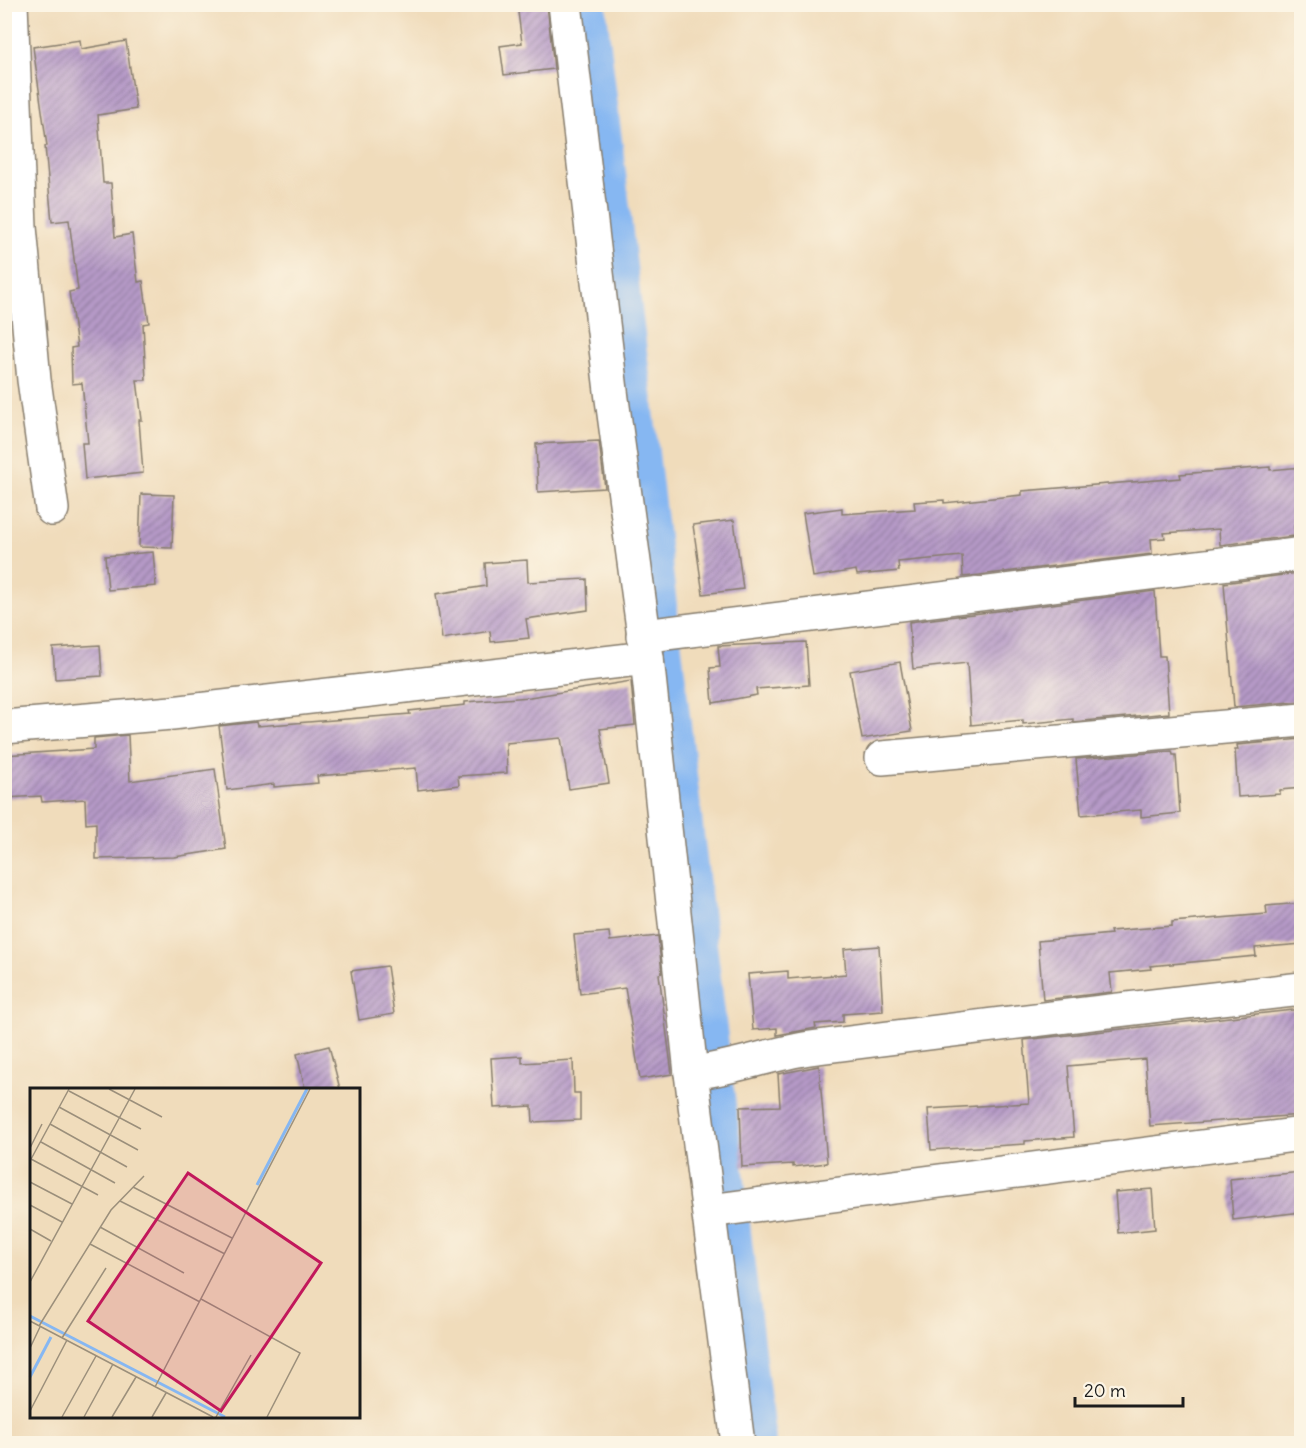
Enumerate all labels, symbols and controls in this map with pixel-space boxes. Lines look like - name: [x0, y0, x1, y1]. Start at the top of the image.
- inset map: [30, 1088, 360, 1418]
- scale bar: [1075, 1370, 1183, 1408]
- text: 20 m: [1084, 1379, 1126, 1402]

